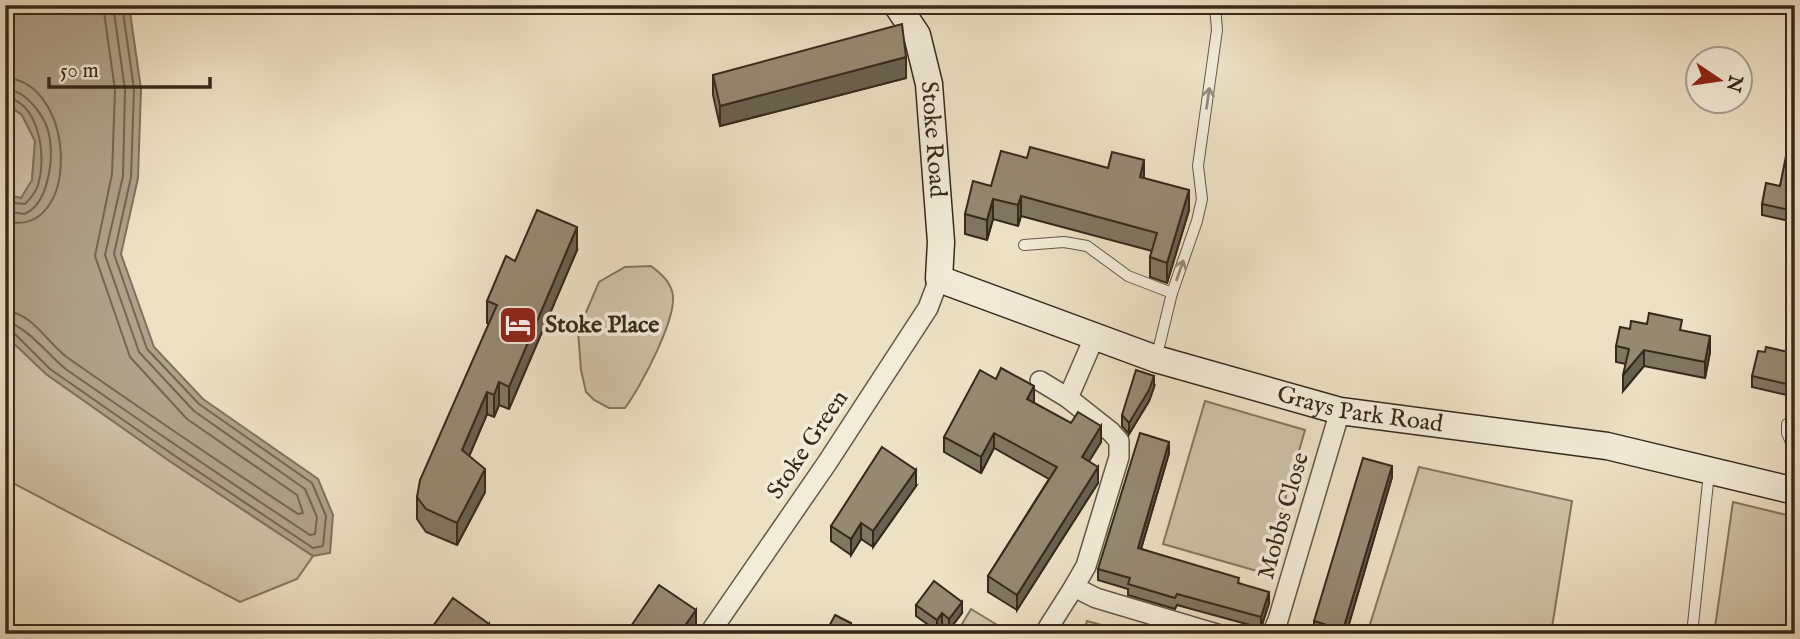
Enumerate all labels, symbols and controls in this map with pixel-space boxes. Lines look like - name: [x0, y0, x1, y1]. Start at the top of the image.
- scale bar: [49, 46, 210, 90]
- north arrow: [1685, 46, 1755, 116]
- text: 50 m: [60, 58, 99, 85]
- text: N: [1720, 72, 1747, 95]
- street label: Stoke Road: [913, 80, 953, 199]
- one-way arrow: [1202, 87, 1215, 110]
- one-way arrow: [1175, 259, 1187, 281]
- hotel icon: Stoke Place: [497, 304, 539, 346]
- place label: Stoke Place: [545, 310, 659, 341]
- street label: Grays Park Road: [1273, 378, 1445, 440]
- street label: Stoke Green: [760, 384, 856, 505]
- street label: Mobbs Close: [1251, 449, 1317, 583]

